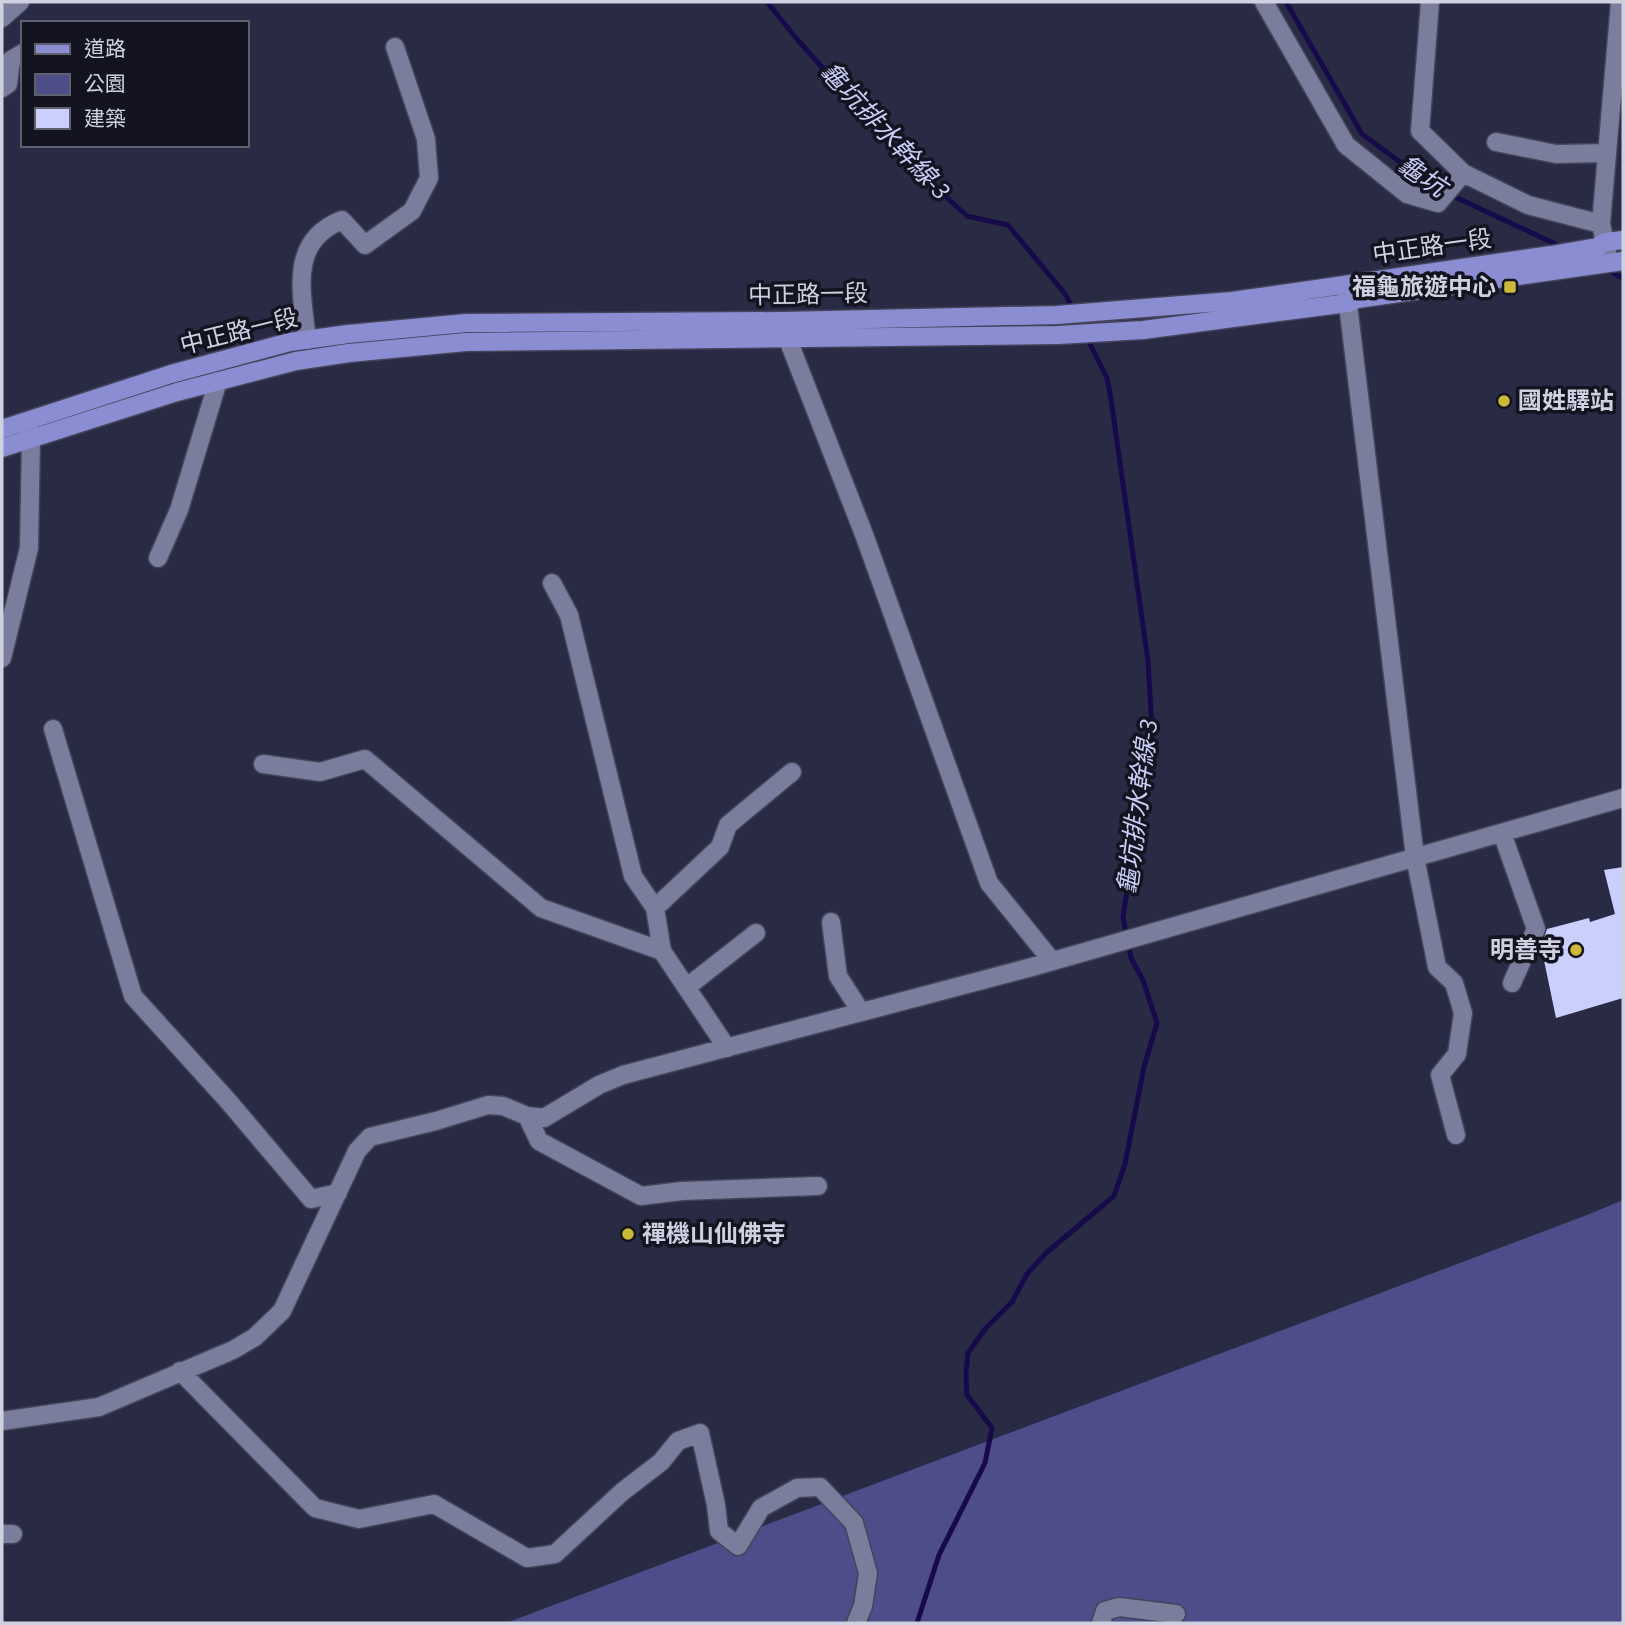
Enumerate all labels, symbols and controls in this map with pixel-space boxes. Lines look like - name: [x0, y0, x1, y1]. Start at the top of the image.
- legend: [21, 21, 248, 147]
- text: 道路: [84, 34, 126, 64]
- water label: 龜坑排水幹線-3: [811, 54, 959, 208]
- text: 公園: [84, 69, 126, 99]
- text: 建築: [84, 104, 126, 134]
- water label: 龜坑: [1390, 146, 1457, 208]
- street label: 中正路一段: [1370, 221, 1494, 273]
- place label: 福龜旅遊中心: [1352, 270, 1496, 305]
- street label: 中正路一段: [748, 276, 868, 314]
- marker: 福龜旅遊中心: [1502, 279, 1518, 295]
- street label: 中正路一段: [177, 301, 301, 363]
- place label: 國姓驛站: [1518, 384, 1614, 419]
- marker: 國姓驛站: [1496, 393, 1512, 409]
- water label: 龜坑排水幹線-3: [1109, 717, 1167, 897]
- place label: 明善寺: [1490, 933, 1562, 968]
- marker: 明善寺: [1568, 942, 1584, 958]
- place label: 禪機山仙佛寺: [642, 1217, 786, 1252]
- marker: 禪機山仙佛寺: [620, 1226, 636, 1242]

